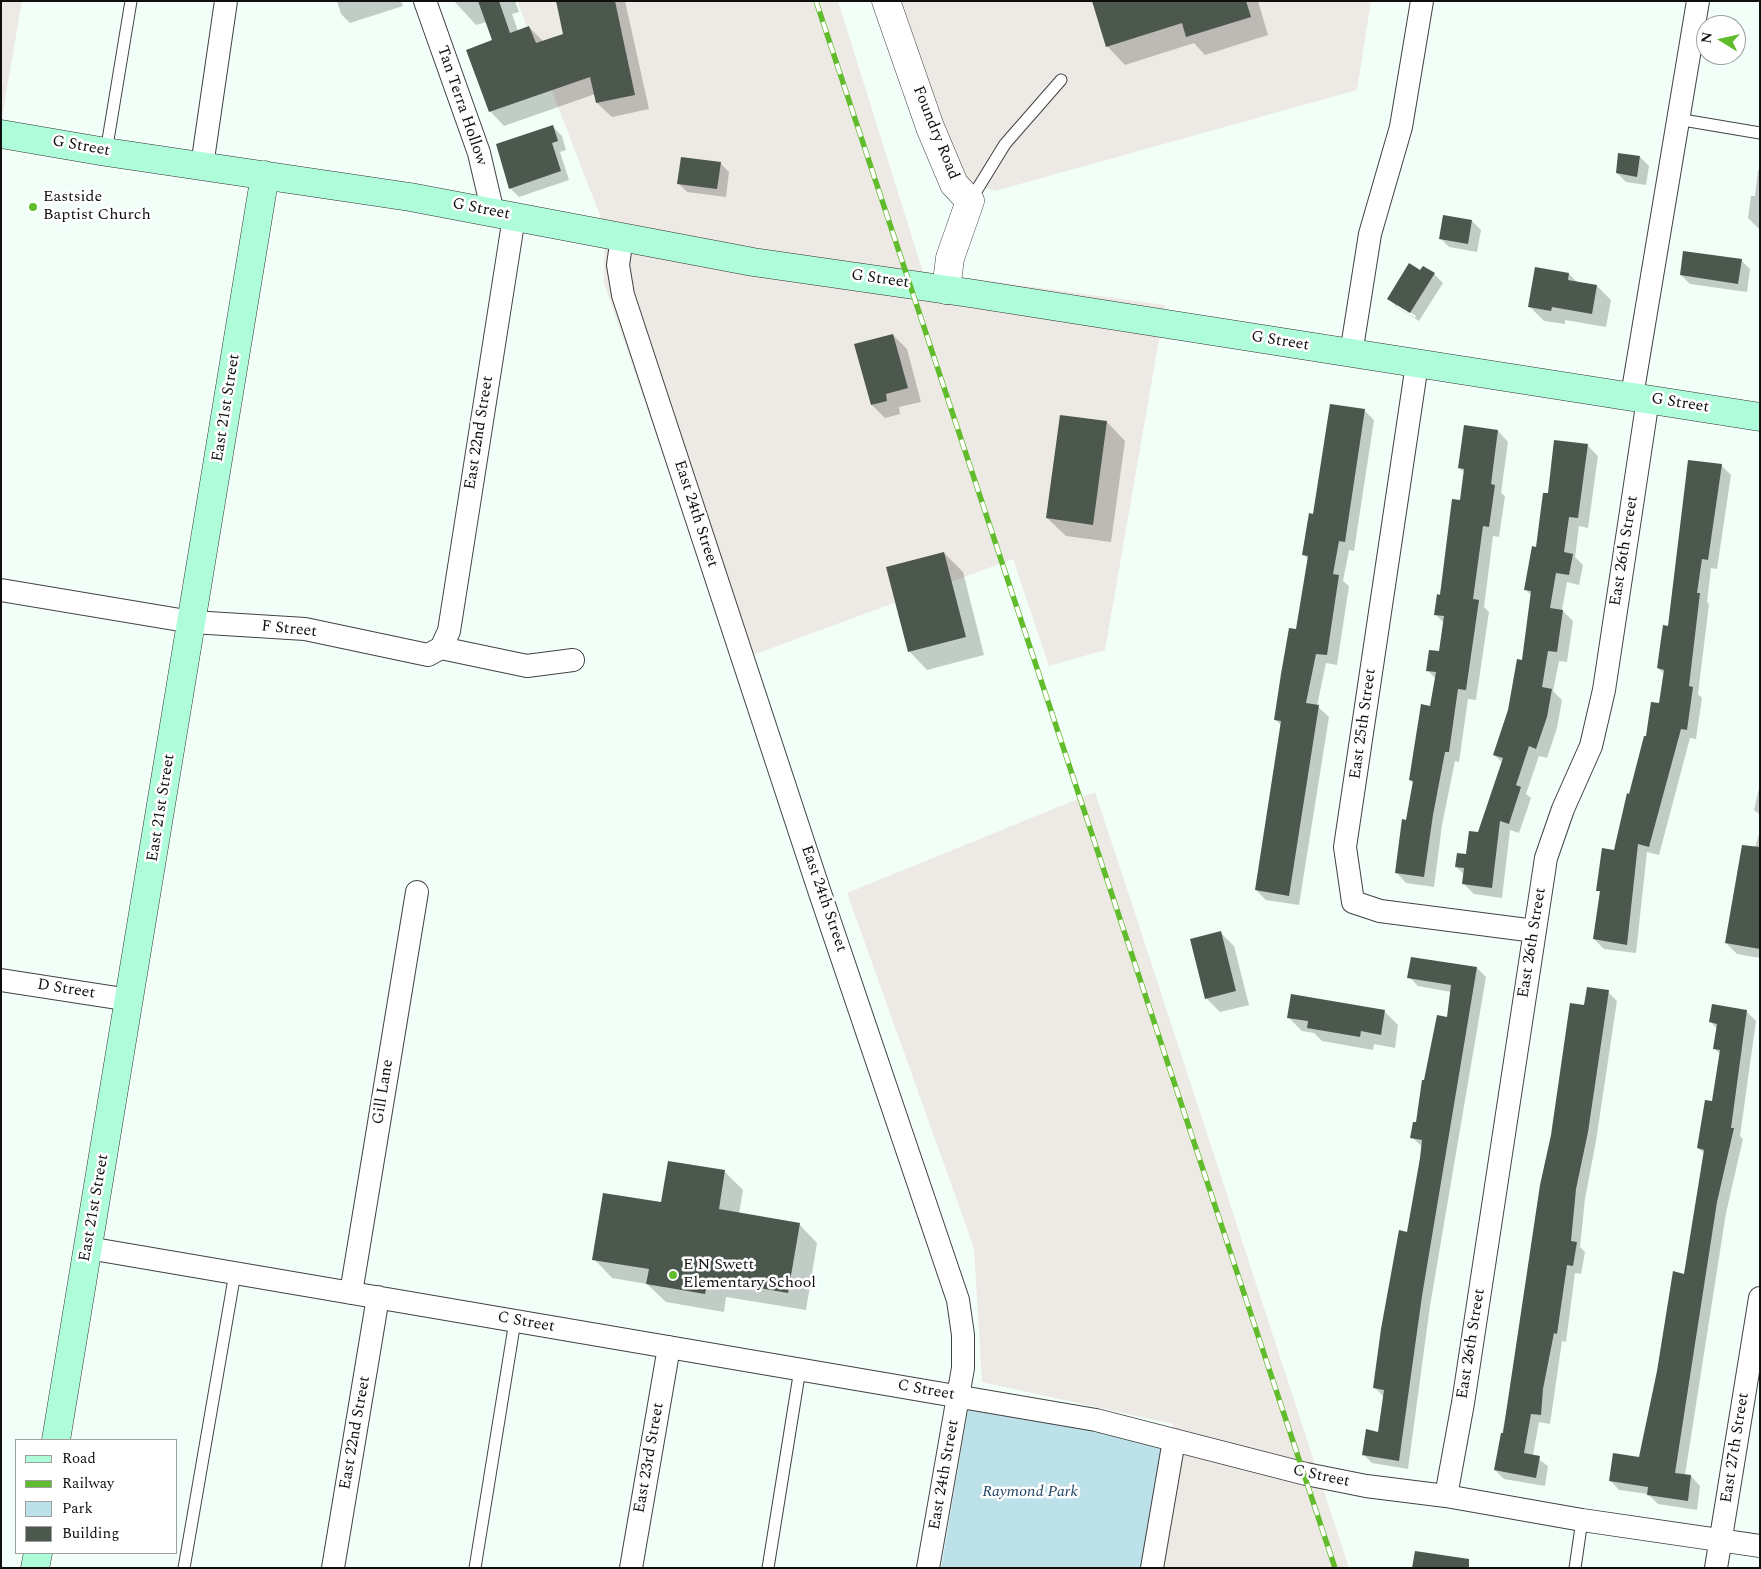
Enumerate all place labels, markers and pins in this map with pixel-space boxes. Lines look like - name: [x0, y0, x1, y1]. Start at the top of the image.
- place label: Eastside Baptist Church: [43, 188, 151, 226]
- marker: Eastside Baptist Church: [27, 201, 39, 213]
- place label: E N Swett Elementary School: [683, 1256, 816, 1294]
- marker: E N Swett Elementary School: [667, 1269, 679, 1281]

